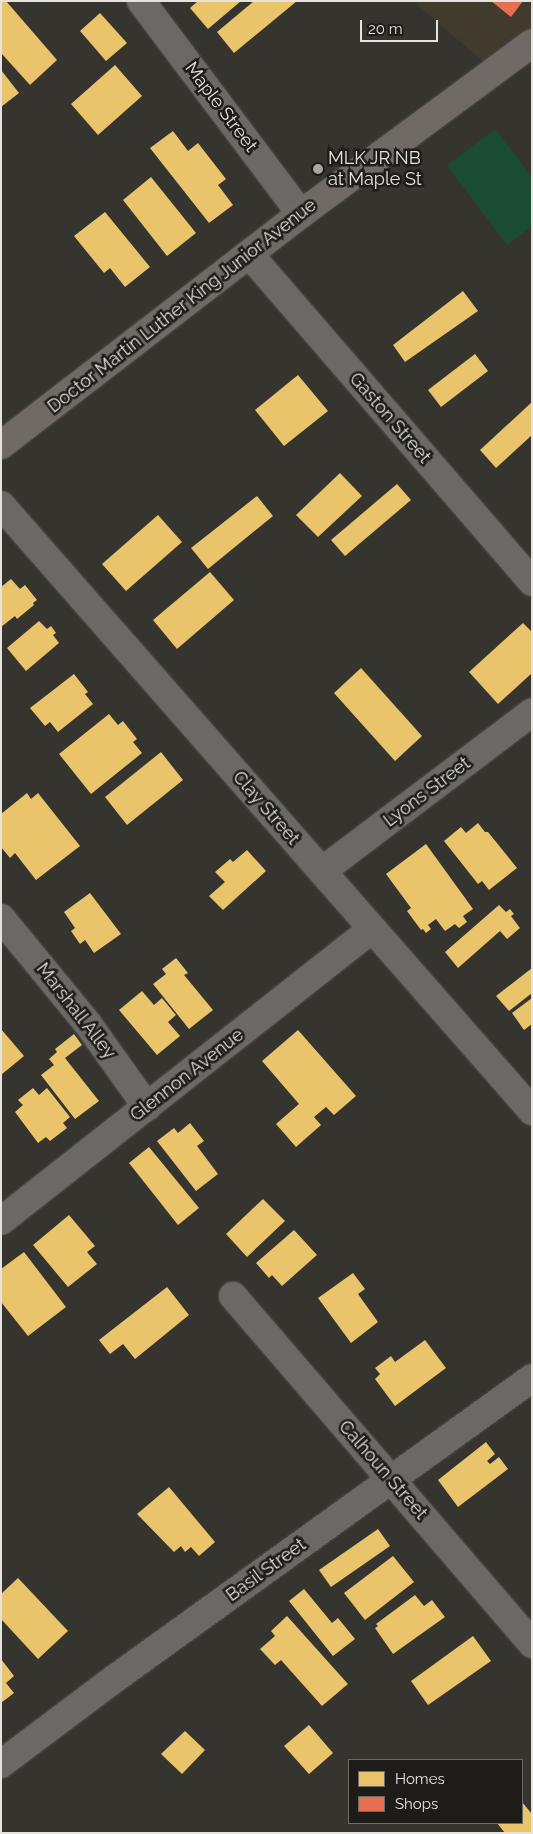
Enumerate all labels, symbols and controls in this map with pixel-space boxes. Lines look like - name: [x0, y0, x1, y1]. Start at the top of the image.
- scale bar: [363, 10, 440, 42]
- text: 20 m: [368, 20, 403, 38]
- street label: Maple Street: [180, 58, 262, 156]
- place label: MLK JR NB at Maple St: [328, 148, 422, 190]
- marker: MLK JR NB at Maple St: [312, 163, 324, 175]
- street label: Doctor Martin Luther King Junior Avenue: [43, 194, 321, 418]
- street label: Gaston Street: [345, 368, 435, 468]
- street label: Lyons Street: [379, 752, 475, 832]
- street label: Clay Street: [228, 767, 304, 849]
- street label: Marshall Alley: [31, 958, 121, 1064]
- street label: Glennon Avenue: [126, 1024, 248, 1126]
- street label: Calhoun Street: [334, 1416, 432, 1524]
- street label: Basil Street: [222, 1534, 310, 1606]
- legend: [348, 1759, 523, 1824]
- text: Homes: [395, 1770, 445, 1788]
- text: Shops: [395, 1795, 438, 1813]

